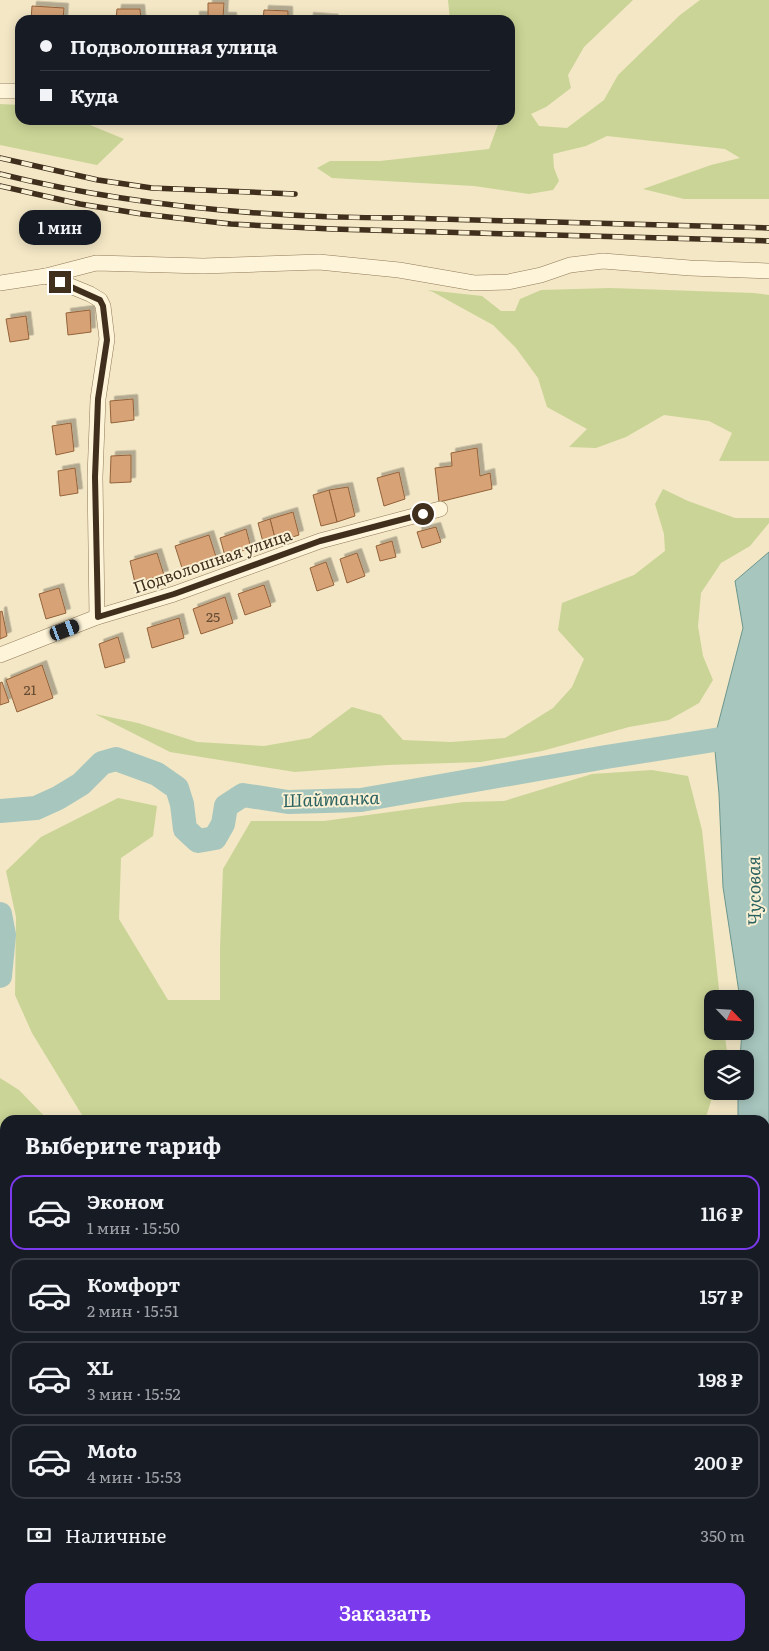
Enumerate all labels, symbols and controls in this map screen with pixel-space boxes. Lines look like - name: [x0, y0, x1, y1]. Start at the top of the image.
- text: Подволошная улица: [70, 32, 278, 60]
- text: Куда: [70, 81, 118, 109]
- callout: 1 мин: [19, 210, 101, 244]
- text: 1 мин: [38, 215, 82, 239]
- route end: [49, 271, 71, 293]
- route start: [412, 503, 434, 525]
- street label: Подволошная улица: [129, 521, 295, 599]
- house number: 25: [206, 606, 220, 626]
- car: [48, 618, 81, 642]
- house number: 21: [24, 679, 37, 699]
- water label: Шайтанка: [282, 783, 381, 813]
- water label: Чусовая: [739, 855, 767, 926]
- north arrow: [704, 990, 754, 1040]
- map controls: [704, 990, 754, 1100]
- button: layers: [704, 1050, 754, 1100]
- text: Выберите тариф: [25, 1128, 221, 1161]
- text: Эконом: [87, 1187, 164, 1215]
- icon: car: [27, 1190, 72, 1235]
- text: 116 ₽: [701, 1199, 743, 1227]
- text: 1 мин · 15:50: [87, 1215, 180, 1239]
- text: Комфорт: [87, 1270, 180, 1298]
- icon: car: [27, 1273, 72, 1318]
- text: 157 ₽: [699, 1282, 743, 1310]
- text: 2 мин · 15:51: [87, 1298, 179, 1322]
- text: XL: [87, 1353, 114, 1381]
- icon: car: [27, 1356, 72, 1401]
- text: 198 ₽: [698, 1365, 743, 1393]
- text: 3 мин · 15:52: [87, 1381, 181, 1405]
- text: Moto: [87, 1436, 137, 1464]
- icon: car: [27, 1439, 72, 1484]
- text: 200 ₽: [694, 1448, 743, 1476]
- text: 4 мин · 15:53: [87, 1464, 182, 1488]
- icon: cash: [25, 1521, 53, 1549]
- text: Наличные: [65, 1521, 166, 1549]
- text: 350 m: [700, 1523, 745, 1547]
- button: Заказать: [25, 1583, 745, 1641]

